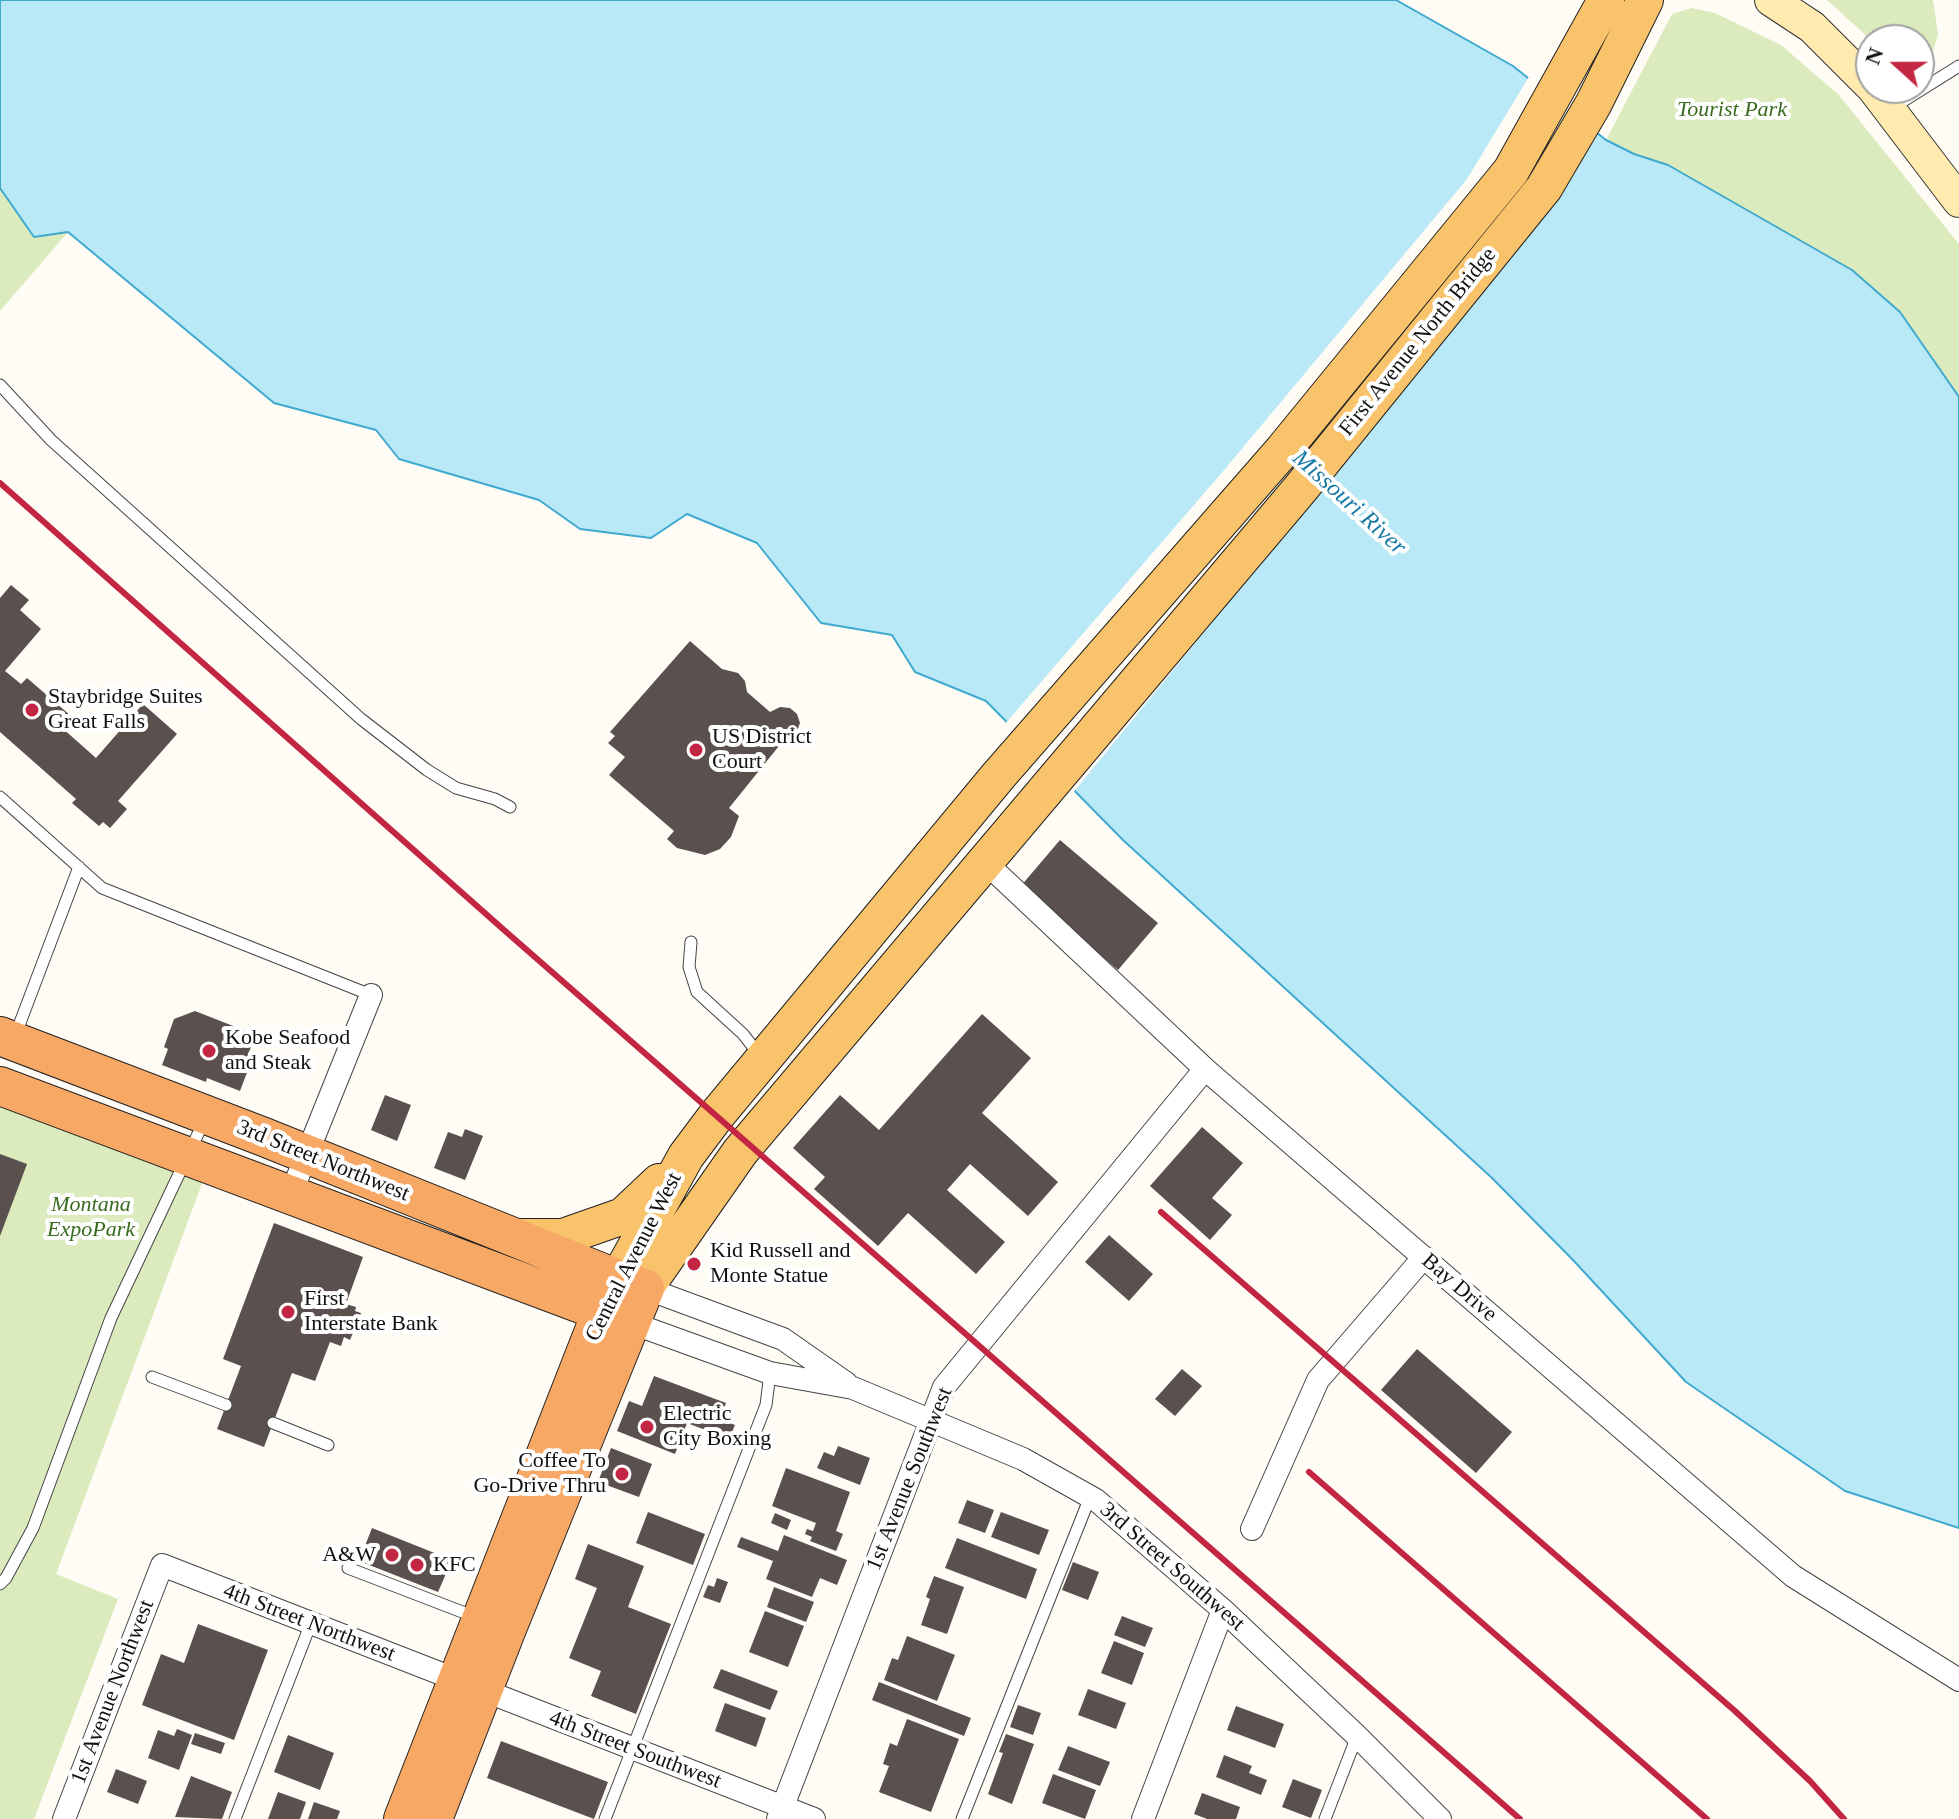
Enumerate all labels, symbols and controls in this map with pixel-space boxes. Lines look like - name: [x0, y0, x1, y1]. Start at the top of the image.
- north arrow: [1855, 24, 1935, 104]
- text: N: [1859, 44, 1889, 68]
- park label: Tourist Park: [1677, 97, 1787, 123]
- street label: First Avenue North Bridge: [1334, 242, 1502, 442]
- water label: Missouri River: [1286, 444, 1412, 562]
- place label: Staybridge Suites Great Falls: [48, 684, 203, 736]
- marker: Staybridge Suites Great Falls: [23, 701, 41, 719]
- place label: US District Court: [712, 724, 812, 776]
- marker: US District Court: [687, 741, 705, 759]
- place label: Kobe Seafood and Steak: [225, 1025, 350, 1076]
- marker: Kobe Seafood and Steak: [200, 1042, 218, 1060]
- street label: 3rd Street Northwest: [233, 1114, 413, 1208]
- street label: Central Avenue West: [580, 1168, 688, 1346]
- park label: Montana ExpoPark: [47, 1192, 135, 1244]
- place label: Kid Russell and Monte Statue: [710, 1238, 851, 1290]
- street label: Bay Drive: [1416, 1248, 1502, 1328]
- marker: Kid Russell and Monte Statue: [685, 1255, 703, 1273]
- place label: First Interstate Bank: [304, 1286, 438, 1338]
- marker: First Interstate Bank: [279, 1303, 297, 1321]
- street label: 1st Avenue Southwest: [861, 1384, 959, 1574]
- place label: Electric City Boxing: [663, 1401, 771, 1452]
- marker: Electric City Boxing: [638, 1418, 656, 1436]
- place label: Coffee To Go-Drive Thru: [473, 1448, 606, 1500]
- marker: Coffee To Go-Drive Thru: [613, 1465, 631, 1483]
- street label: 3rd Street Southwest: [1094, 1497, 1250, 1637]
- place label: A&W: [322, 1542, 376, 1568]
- marker: A&W: [383, 1546, 401, 1564]
- place label: KFC: [433, 1552, 476, 1578]
- marker: KFC: [408, 1556, 426, 1574]
- street label: 4th Street Northwest: [219, 1578, 399, 1668]
- street label: 1st Avenue Northwest: [66, 1596, 160, 1788]
- street label: 4th Street Southwest: [545, 1705, 725, 1795]

